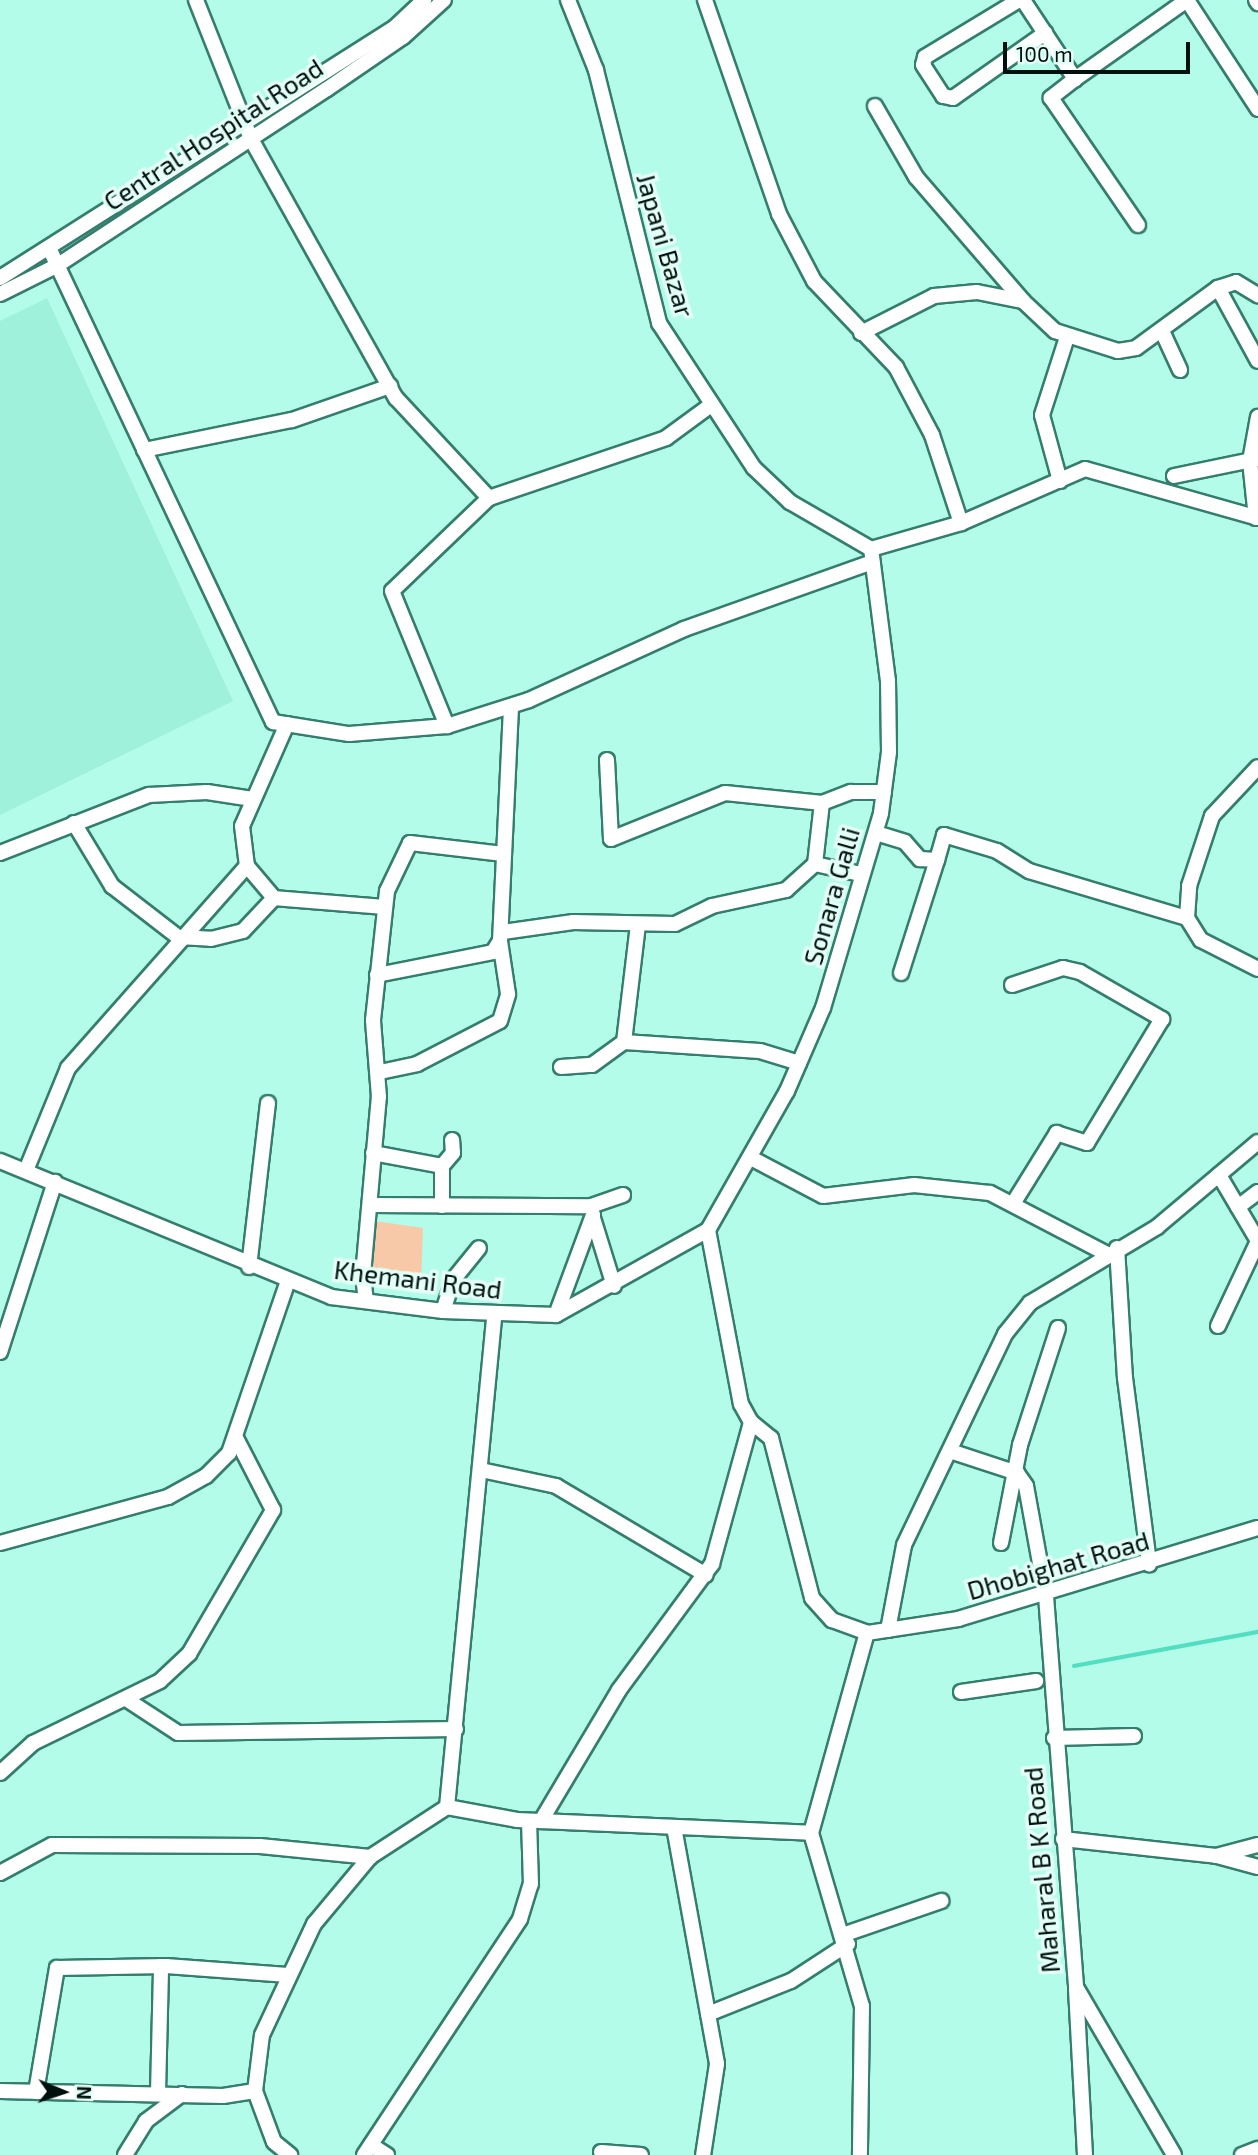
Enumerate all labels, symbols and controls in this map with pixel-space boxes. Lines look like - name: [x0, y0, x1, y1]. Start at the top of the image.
- scale bar: [1006, 28, 1193, 72]
- text: 100 m: [1016, 41, 1073, 66]
- street label: Central Hospital Road: [97, 51, 329, 217]
- street label: Japani Bazar: [631, 169, 701, 321]
- street label: Sonara Galli: [796, 824, 866, 968]
- street label: Khemani Road: [332, 1253, 504, 1305]
- street label: Dhobighat Road: [963, 1524, 1153, 1606]
- street label: Maharal B K Road: [1016, 1765, 1066, 1975]
- north arrow: [28, 2057, 98, 2127]
- text: N: [73, 2085, 96, 2100]

